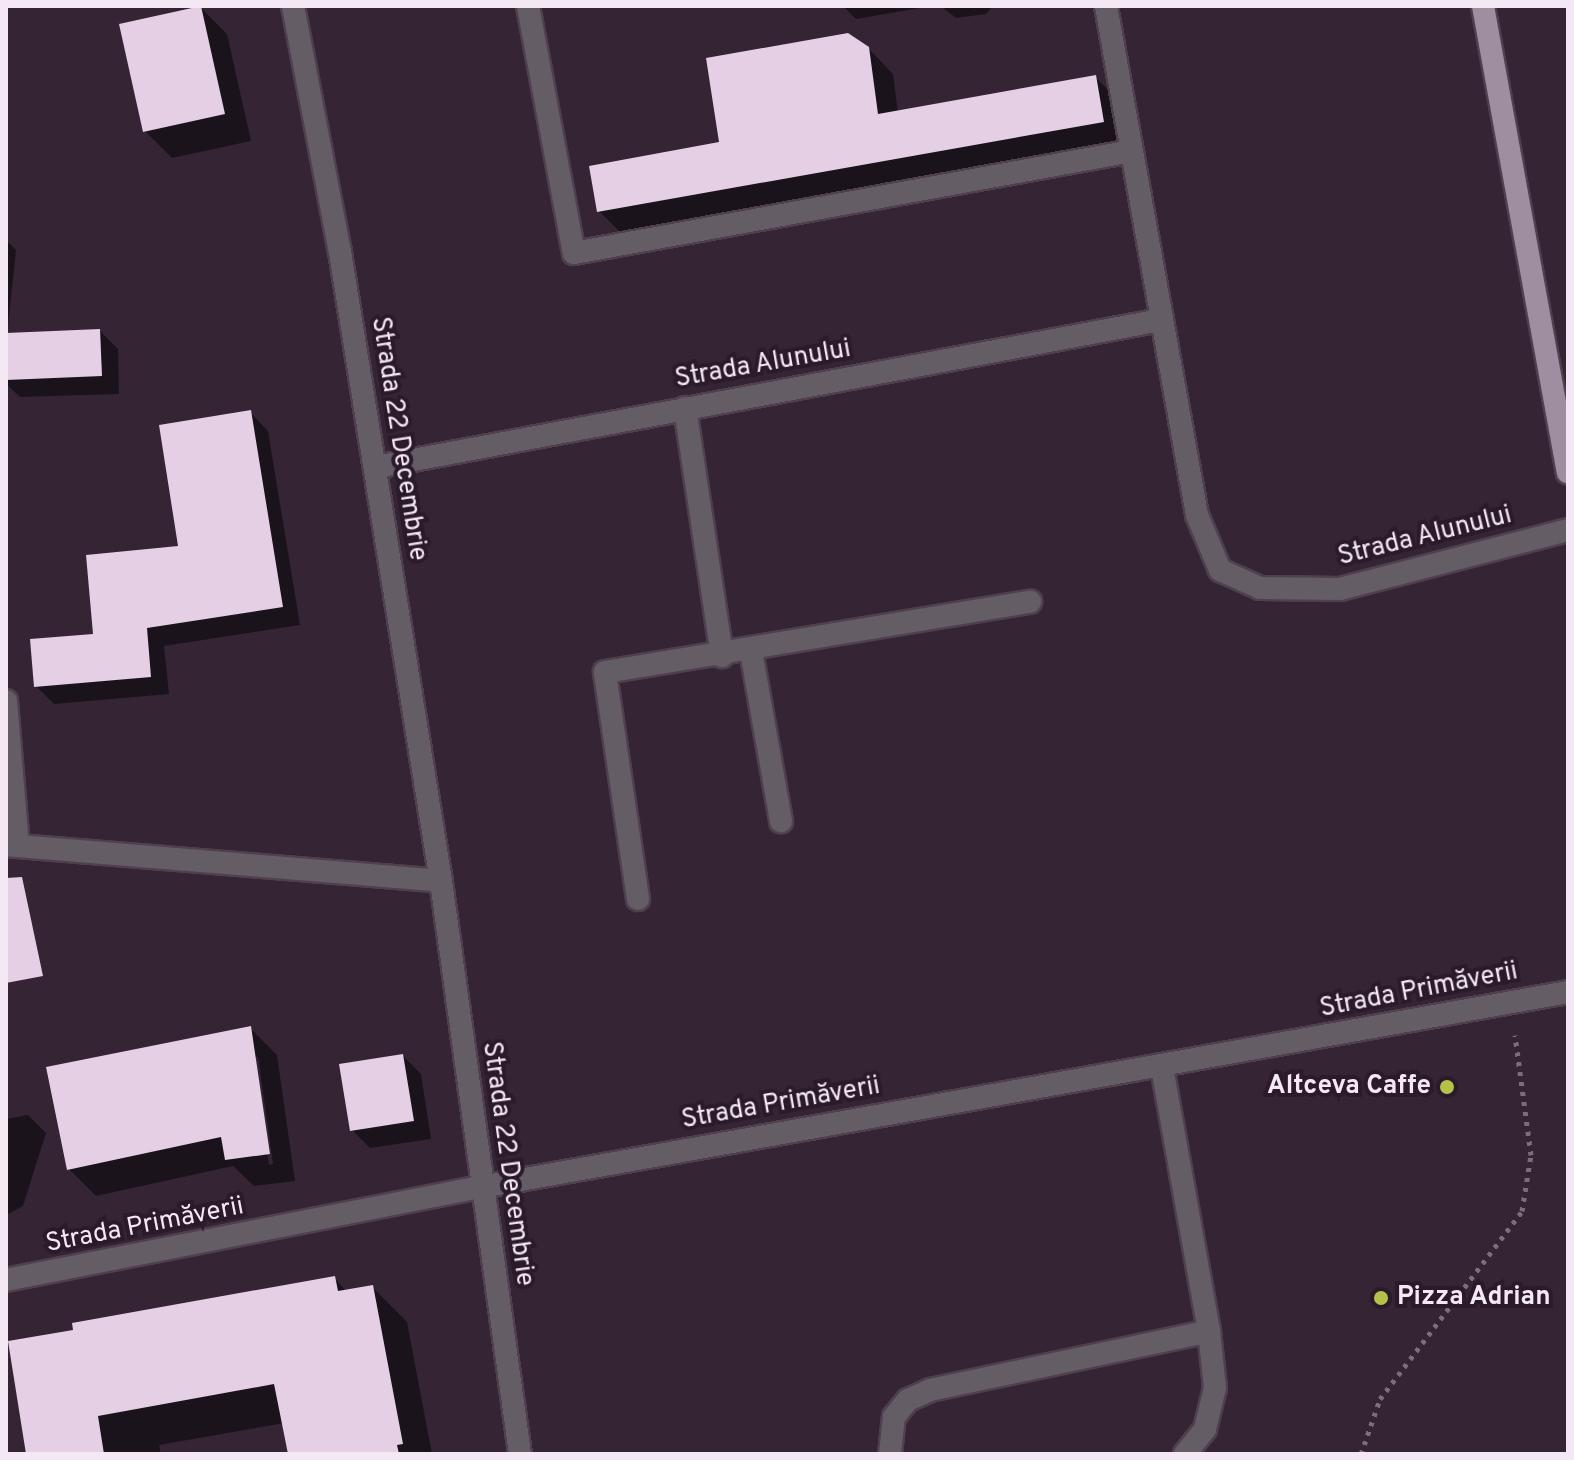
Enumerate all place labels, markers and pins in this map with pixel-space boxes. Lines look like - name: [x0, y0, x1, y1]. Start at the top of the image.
- place label: Altceva Caffe: [1267, 1071, 1431, 1103]
- marker: Altceva Caffe: [1438, 1078, 1456, 1096]
- place label: Pizza Adrian: [1397, 1282, 1552, 1314]
- marker: Pizza Adrian: [1372, 1289, 1390, 1307]

